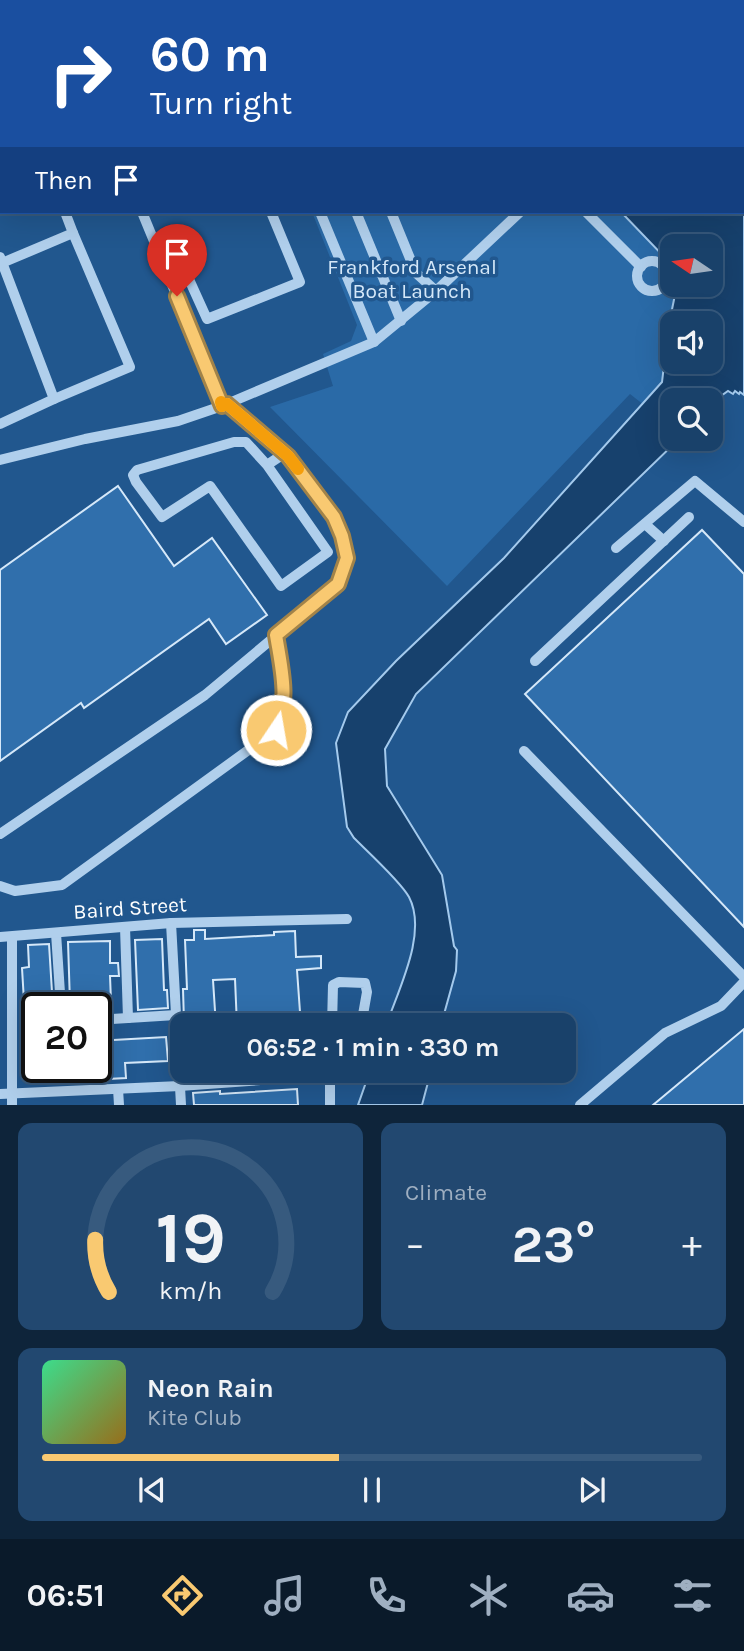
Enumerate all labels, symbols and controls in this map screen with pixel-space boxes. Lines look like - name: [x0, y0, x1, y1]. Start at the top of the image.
- text: 60 m: [150, 26, 270, 83]
- icon: right: [35, 28, 126, 119]
- text: Turn right: [150, 85, 292, 122]
- icon: arrive: [107, 161, 145, 199]
- text: Then: [35, 165, 93, 196]
- pin: [147, 224, 207, 296]
- north arrow: [660, 234, 723, 298]
- map controls: [660, 234, 723, 451]
- icon: arrive: [158, 235, 196, 273]
- park label: Frankford Arsenal Boat Launch: [327, 255, 497, 303]
- button: sound: [660, 311, 723, 374]
- button: search: [660, 388, 723, 451]
- position arrow: [239, 693, 313, 767]
- street label: Baird Street: [73, 892, 188, 924]
- speed limit sign: 20: [21, 992, 112, 1083]
- text: 06:52 · 1 min · 330 m: [247, 1032, 499, 1063]
- text: Climate: [405, 1179, 487, 1206]
- text: 19: [155, 1196, 226, 1281]
- text: 23°: [511, 1214, 596, 1275]
- text: −: [405, 1222, 425, 1267]
- text: +: [682, 1222, 702, 1267]
- text: km/h: [159, 1276, 222, 1305]
- text: Neon Rain: [147, 1373, 274, 1404]
- text: Kite Club: [147, 1404, 242, 1431]
- icon: previous: [133, 1471, 171, 1509]
- icon: pause: [353, 1471, 391, 1509]
- icon: next: [573, 1471, 611, 1509]
- icon: directions: [158, 1571, 207, 1620]
- icon: music: [260, 1571, 309, 1620]
- icon: phone: [362, 1571, 411, 1620]
- icon: climate: [464, 1571, 513, 1620]
- icon: car: [566, 1571, 615, 1620]
- icon: filters: [668, 1571, 717, 1620]
- text: 06:51: [27, 1577, 105, 1614]

